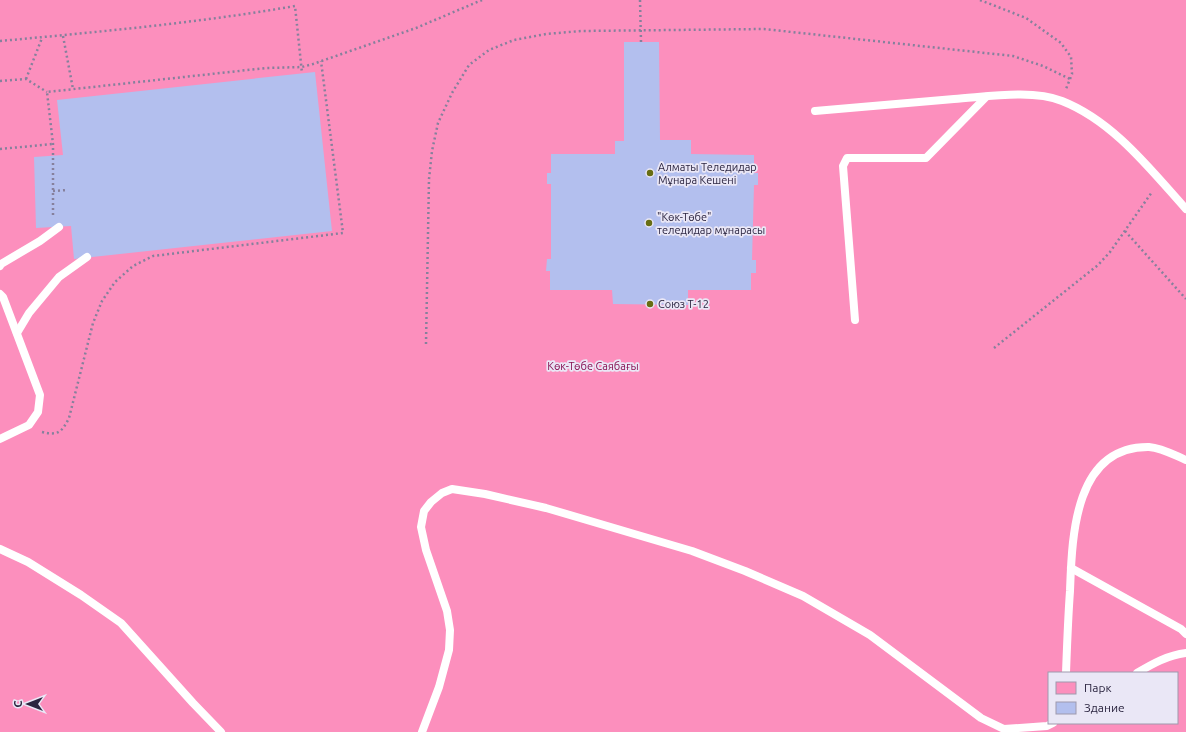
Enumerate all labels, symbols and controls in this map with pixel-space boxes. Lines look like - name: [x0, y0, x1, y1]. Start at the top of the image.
- place label: Алматы Теледидар Мұнара Кешені: [658, 161, 757, 186]
- marker: Алматы Теледидар Мұнара Кешені: [645, 168, 655, 178]
- place label: "Көк-Төбе" теледидар мұнарасы: [657, 211, 765, 236]
- marker: "Көк-Төбе" теледидар мұнарасы: [644, 218, 654, 228]
- place label: Союз Т-12: [658, 298, 709, 310]
- marker: Союз Т-12: [645, 299, 655, 309]
- park label: Көк-Төбе Саябағы: [547, 360, 639, 372]
- legend: [1048, 672, 1178, 724]
- text: Парк: [1084, 681, 1112, 694]
- north arrow: [8, 684, 48, 724]
- text: С: [12, 700, 24, 708]
- text: Здание: [1084, 701, 1125, 714]

